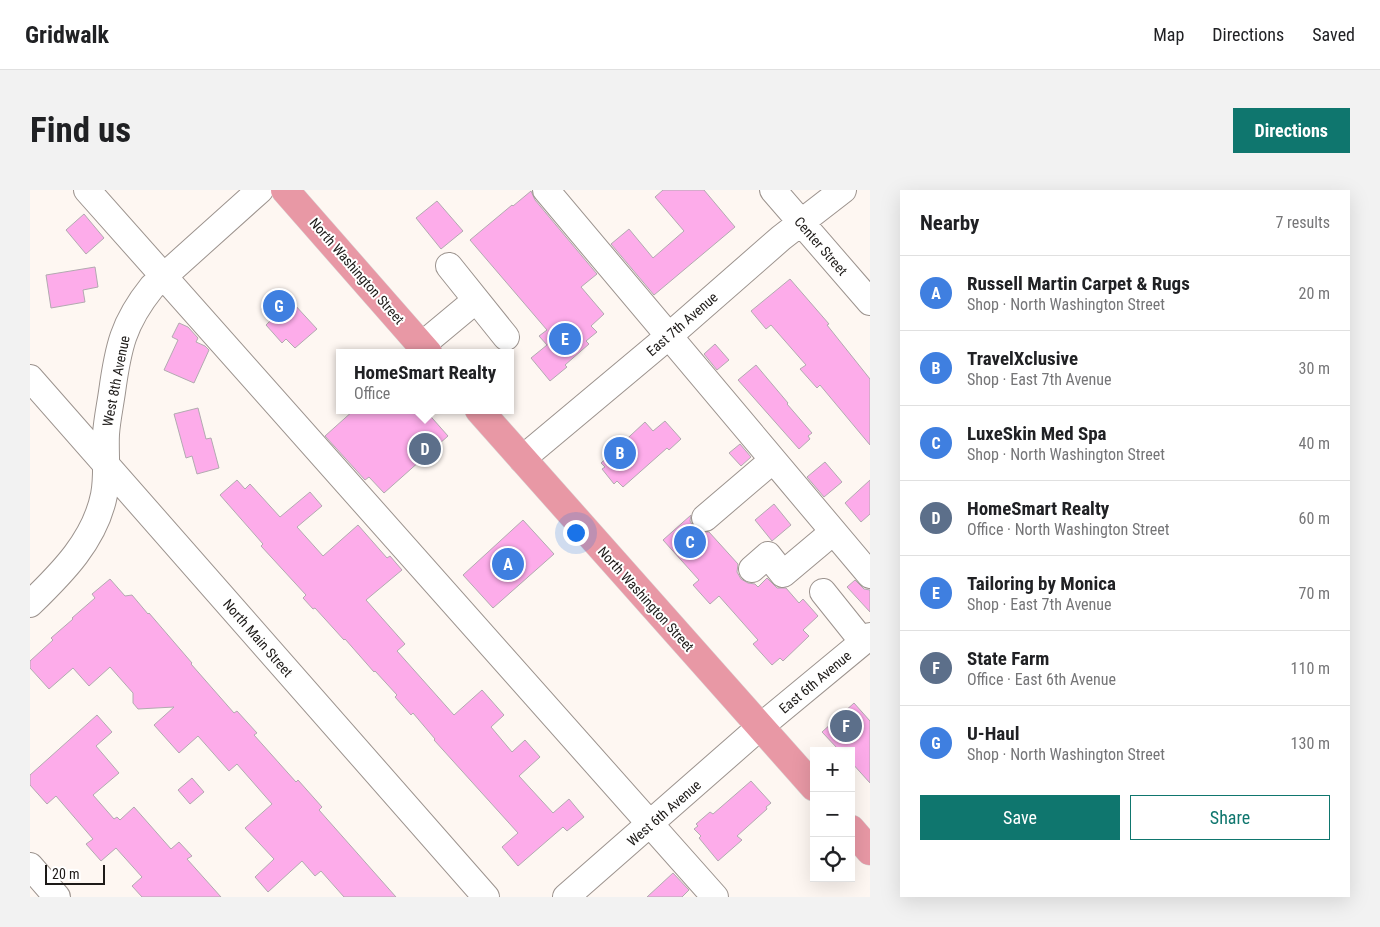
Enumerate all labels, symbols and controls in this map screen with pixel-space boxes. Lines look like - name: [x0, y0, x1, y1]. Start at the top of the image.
- text: Gridwalk: [25, 21, 109, 49]
- text: Map: [1153, 24, 1184, 45]
- text: Directions: [1212, 24, 1284, 45]
- text: Saved: [1312, 24, 1355, 45]
- button: Directions: [1233, 108, 1350, 153]
- text: Find us: [30, 110, 131, 151]
- text: Nearby: [920, 211, 979, 235]
- street label: Center Street: [791, 213, 851, 279]
- text: 7 results: [1275, 213, 1330, 232]
- street label: North Washington Street: [307, 215, 407, 327]
- text: Russell Martin Carpet & Rugs: [967, 272, 1190, 295]
- text: A: [931, 284, 941, 303]
- text: 20 m: [1298, 284, 1330, 303]
- pin: G: [263, 287, 295, 325]
- street label: East 7th Avenue: [643, 289, 721, 359]
- text: Shop · North Washington Street: [967, 295, 1165, 314]
- pin: E: [549, 320, 581, 358]
- street label: West 8th Avenue: [99, 334, 133, 428]
- text: TravelXclusive: [967, 347, 1078, 370]
- popup: [336, 349, 514, 414]
- text: B: [932, 359, 940, 378]
- text: 30 m: [1298, 359, 1330, 378]
- text: HomeSmart Realty: [354, 361, 496, 384]
- text: Shop · East 7th Avenue: [967, 370, 1112, 389]
- text: Office: [354, 384, 390, 403]
- text: LuxeSkin Med Spa: [967, 422, 1107, 445]
- pin: D: [409, 430, 441, 468]
- pin: B: [604, 434, 636, 472]
- text: C: [931, 434, 941, 453]
- text: 40 m: [1298, 434, 1330, 453]
- text: Shop · North Washington Street: [967, 445, 1165, 464]
- text: HomeSmart Realty: [967, 497, 1109, 520]
- text: D: [931, 509, 941, 528]
- text: 60 m: [1298, 509, 1330, 528]
- your location: [563, 520, 589, 546]
- text: Office · North Washington Street: [967, 520, 1169, 539]
- pin: C: [674, 523, 706, 561]
- street label: North Washington Street: [595, 543, 697, 655]
- pin: A: [492, 545, 524, 583]
- text: Tailoring by Monica: [967, 572, 1116, 595]
- text: E: [932, 584, 940, 603]
- text: 70 m: [1298, 584, 1330, 603]
- text: Shop · East 7th Avenue: [967, 595, 1112, 614]
- street label: North Main Street: [220, 596, 296, 680]
- street label: East 6th Avenue: [776, 647, 854, 717]
- text: State Farm: [967, 647, 1049, 670]
- text: F: [932, 659, 940, 678]
- text: 110 m: [1291, 659, 1330, 678]
- text: Office · East 6th Avenue: [967, 670, 1116, 689]
- pin: F: [830, 707, 862, 745]
- text: U-Haul: [967, 722, 1019, 745]
- text: G: [931, 734, 941, 753]
- text: 130 m: [1291, 734, 1330, 753]
- text: Shop · North Washington Street: [967, 745, 1165, 764]
- map controls: [810, 747, 855, 882]
- button: +: [810, 747, 855, 792]
- street label: West 6th Avenue: [624, 776, 704, 849]
- button: −: [810, 792, 855, 837]
- button: Save: [920, 795, 1120, 840]
- button: Share: [1130, 795, 1330, 840]
- button: locate: [810, 837, 855, 882]
- scale bar: [45, 862, 105, 885]
- text: 20 m: [52, 866, 80, 882]

